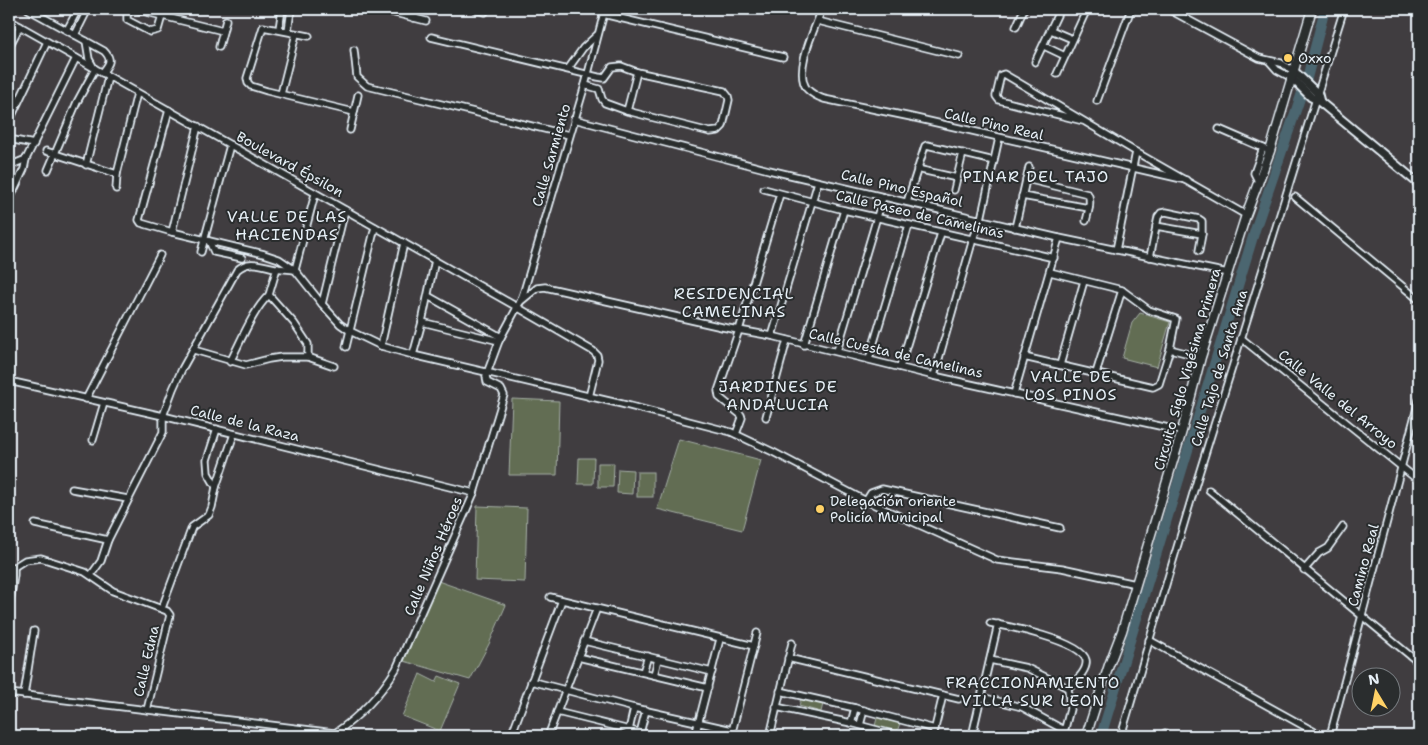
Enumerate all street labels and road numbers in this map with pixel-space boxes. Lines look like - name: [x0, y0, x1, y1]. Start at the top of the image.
- street label: Calle Sarmiento: [528, 101, 574, 209]
- street label: Calle Pino Real: [942, 104, 1046, 144]
- street label: Boulevard Épsilon: [233, 127, 347, 201]
- street label: Calle Pino Español: [839, 165, 965, 211]
- street label: Calle Paseo de Camelinas: [834, 186, 1006, 242]
- street label: Circuito Siglo Vigésima Primera: [1149, 265, 1225, 472]
- street label: Calle Tajo de Santa Ana: [1187, 287, 1252, 449]
- street label: Calle Cuesta de Camelinas: [807, 324, 985, 382]
- street label: Calle Valle del Arroyo: [1275, 345, 1401, 453]
- street label: Calle de la Raza: [189, 401, 302, 445]
- street label: Calle Niños Héroes: [400, 494, 466, 618]
- street label: Camino Real: [1343, 521, 1383, 608]
- street label: Calle Edna: [129, 623, 163, 698]

